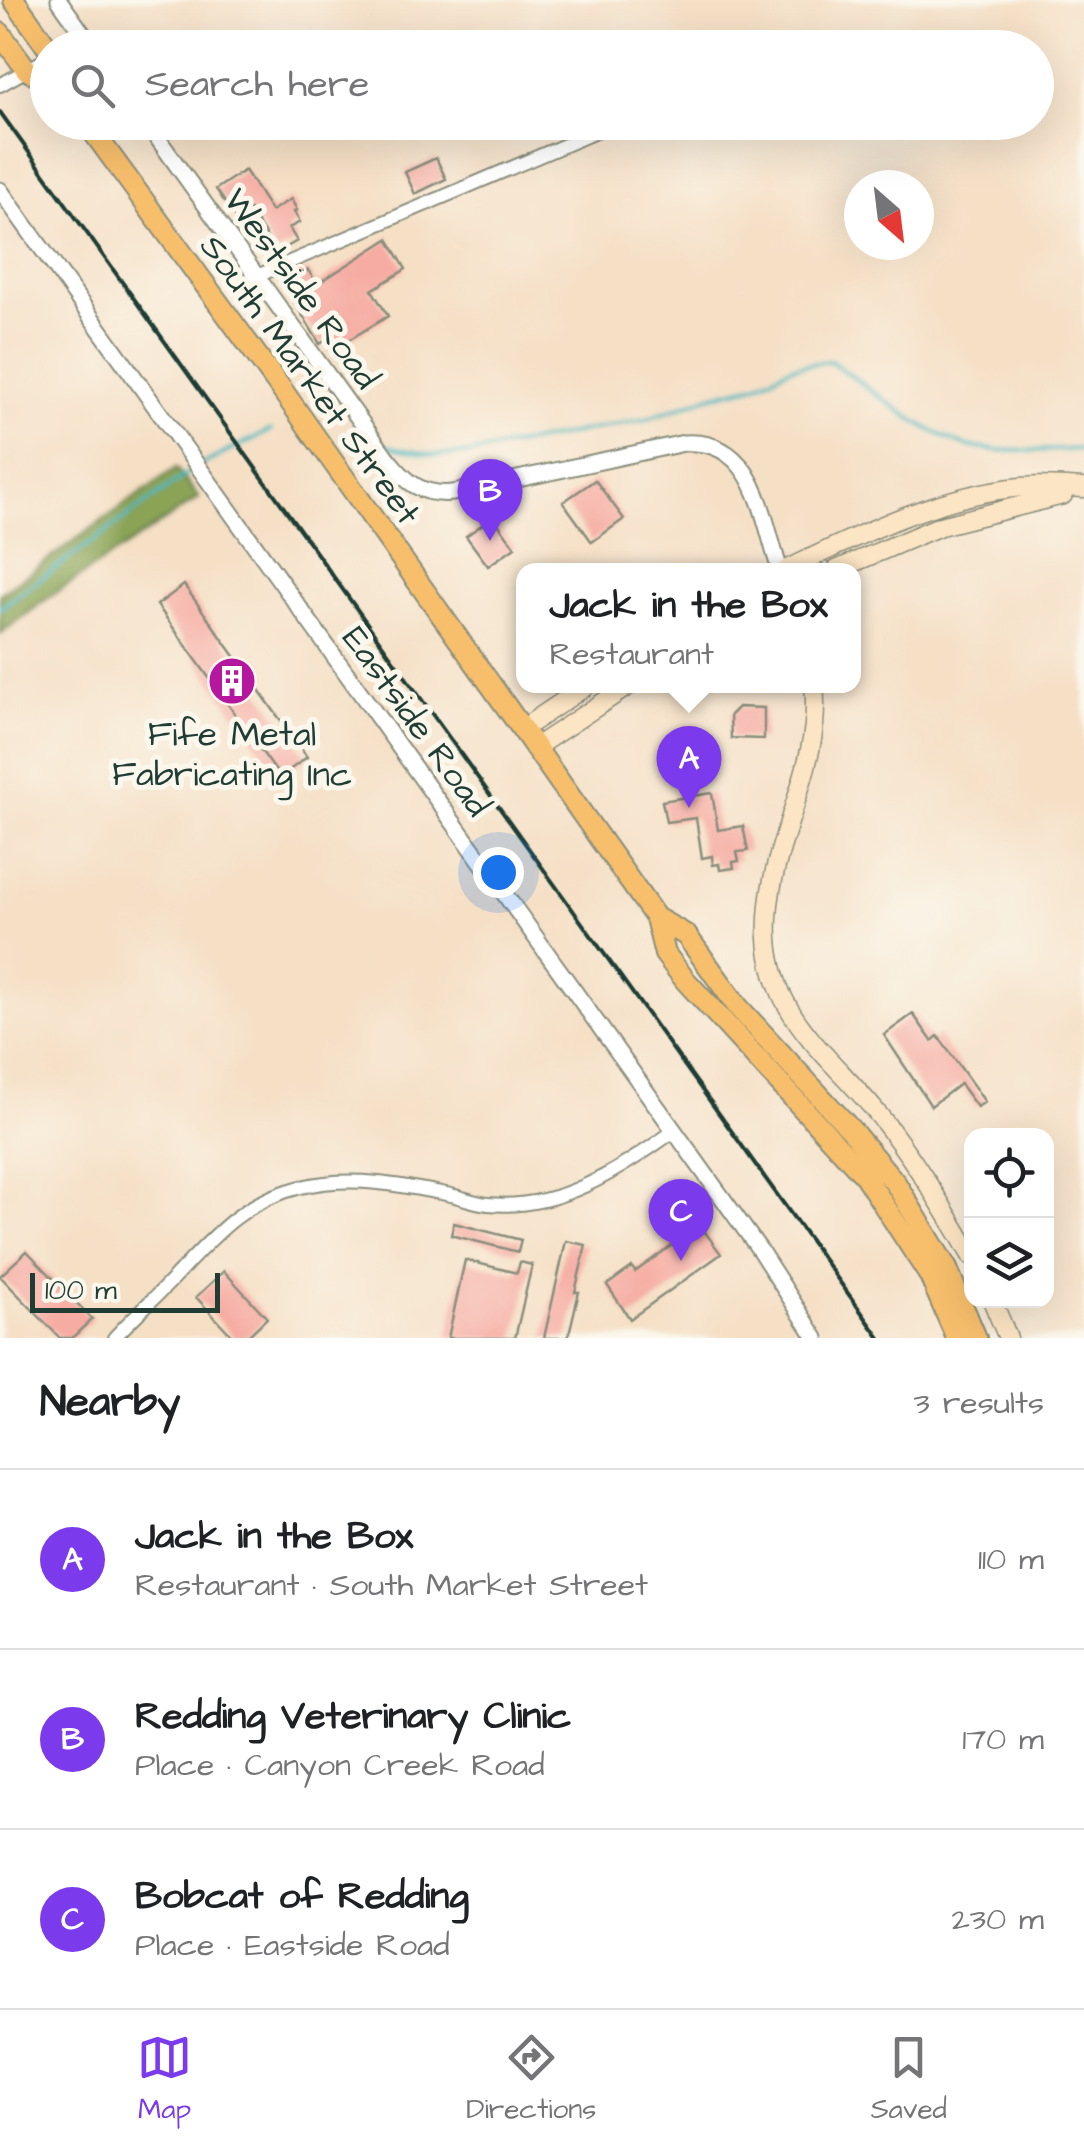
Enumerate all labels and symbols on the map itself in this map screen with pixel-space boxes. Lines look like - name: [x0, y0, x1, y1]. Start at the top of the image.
- north arrow: [844, 170, 934, 260]
- street label: Westside Road: [211, 178, 390, 399]
- street label: South Market Street: [188, 225, 432, 535]
- pin: B: [458, 458, 522, 541]
- street label: Eastside Road: [330, 617, 502, 827]
- building icon: Fife Metal Fabricating Inc: [206, 655, 258, 707]
- place label: Fife Metal Fabricating Inc: [112, 710, 352, 801]
- pin: A: [656, 726, 722, 808]
- your location: [473, 847, 524, 898]
- pin: C: [648, 1178, 714, 1261]
- scale bar: [30, 1268, 220, 1312]

